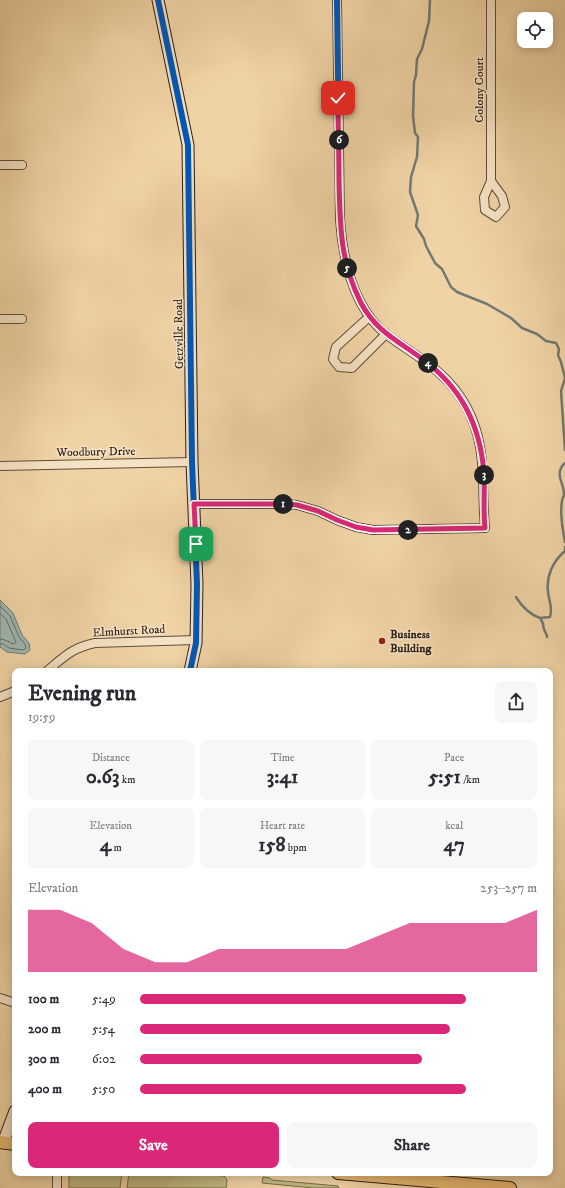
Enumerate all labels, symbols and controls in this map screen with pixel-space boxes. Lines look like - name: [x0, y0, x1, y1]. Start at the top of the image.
- map controls: [517, 12, 553, 48]
- button: locate: [517, 12, 553, 48]
- street label: Colony Court: [472, 57, 487, 123]
- pin: [321, 81, 355, 115]
- icon: check: [327, 87, 349, 109]
- pin: 6: [329, 130, 349, 150]
- text: 6: [336, 133, 342, 147]
- pin: 5: [337, 258, 357, 278]
- text: 5: [344, 261, 350, 275]
- street label: Getzville Road: [171, 299, 187, 369]
- pin: 4: [418, 353, 438, 373]
- text: 4: [425, 356, 431, 370]
- street label: Woodbury Drive: [55, 444, 136, 460]
- pin: 3: [474, 465, 494, 485]
- text: 3: [482, 468, 486, 482]
- pin: 1: [273, 494, 293, 514]
- text: 1: [281, 497, 285, 511]
- pin: 2: [398, 520, 418, 540]
- text: 2: [405, 523, 411, 537]
- pin: [179, 527, 213, 561]
- icon: arrive: [185, 533, 207, 555]
- street label: Elmhurst Road: [92, 622, 166, 640]
- place label: Business Building: [390, 627, 432, 656]
- marker: Business Building: [377, 636, 387, 646]
- text: Evening run: [28, 680, 136, 707]
- button: share: [495, 681, 537, 723]
- text: 19:59: [28, 709, 56, 725]
- text: Distance: [92, 751, 130, 765]
- text: Time: [271, 751, 294, 765]
- text: Pace: [444, 751, 464, 765]
- text: 0.63: [86, 765, 119, 790]
- text: 3:41: [267, 765, 298, 790]
- text: 5:51: [428, 765, 461, 790]
- text: km: [119, 773, 136, 787]
- text: /km: [461, 773, 480, 787]
- text: Elevation: [90, 819, 132, 833]
- text: Heart rate: [260, 819, 305, 833]
- text: kcal: [445, 819, 463, 833]
- text: 4: [100, 833, 111, 858]
- text: 158: [258, 833, 285, 858]
- text: 47: [443, 833, 465, 858]
- text: m: [111, 841, 122, 855]
- text: bpm: [285, 841, 307, 855]
- text: Elevation: [28, 880, 78, 896]
- text: 253–257 m: [480, 880, 537, 896]
- text: 100 m: [28, 991, 59, 1007]
- text: 5:49: [92, 991, 116, 1007]
- text: 200 m: [28, 1021, 61, 1037]
- text: 5:54: [92, 1021, 115, 1037]
- text: 300 m: [28, 1051, 59, 1067]
- text: 6:02: [92, 1051, 116, 1067]
- text: 400 m: [28, 1081, 62, 1097]
- text: 5:50: [92, 1081, 115, 1097]
- button: Save: [28, 1122, 279, 1168]
- button: Share: [287, 1122, 537, 1168]

